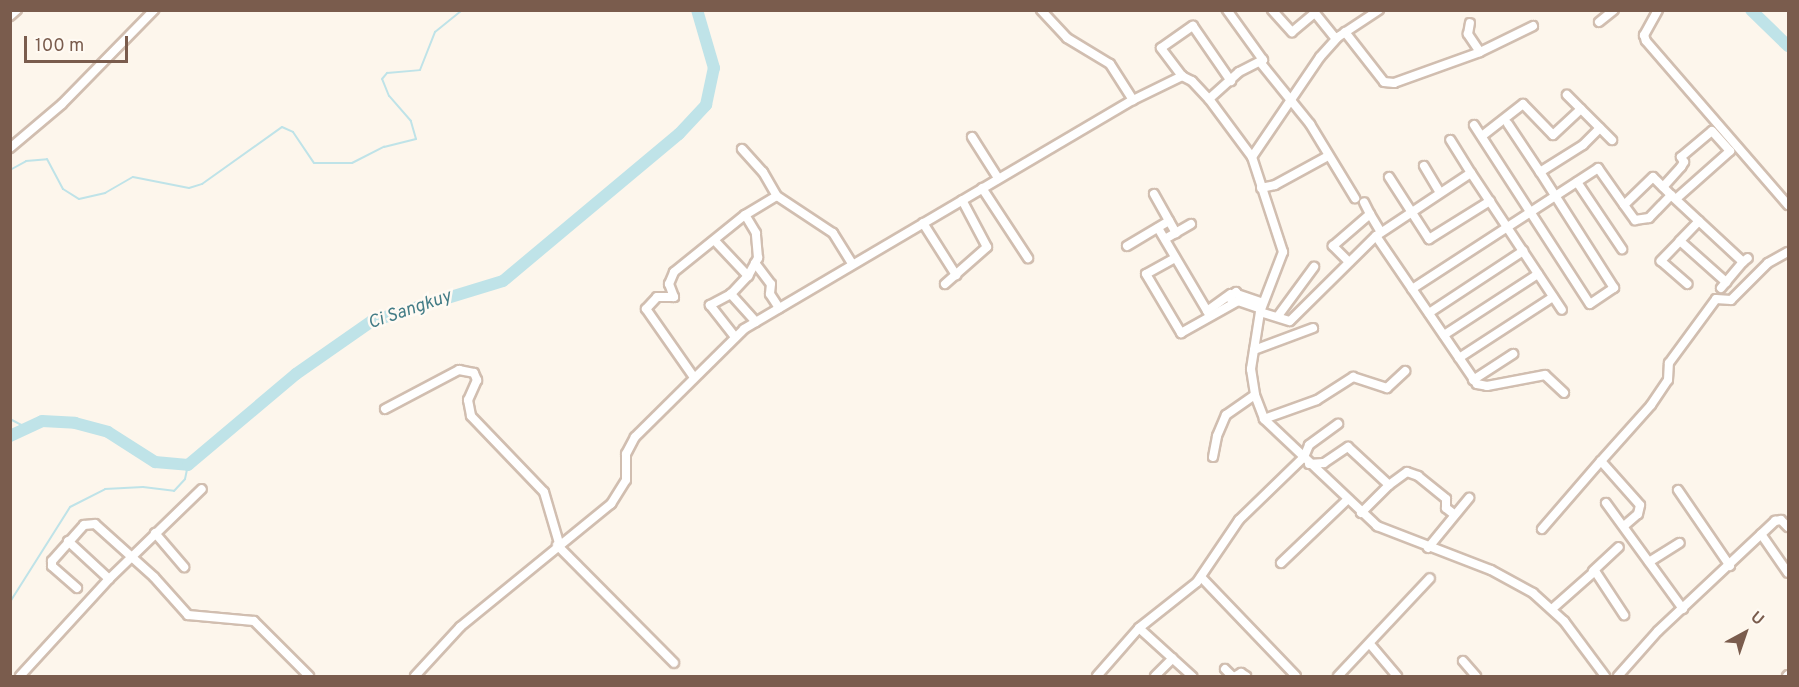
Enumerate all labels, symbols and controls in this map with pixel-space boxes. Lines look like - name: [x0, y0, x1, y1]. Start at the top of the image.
- scale bar: [27, 24, 130, 62]
- text: 100 m: [35, 35, 84, 58]
- water label: Ci Sangkuy: [366, 287, 454, 335]
- north arrow: [1715, 603, 1775, 663]
- text: U: [1746, 608, 1767, 631]

